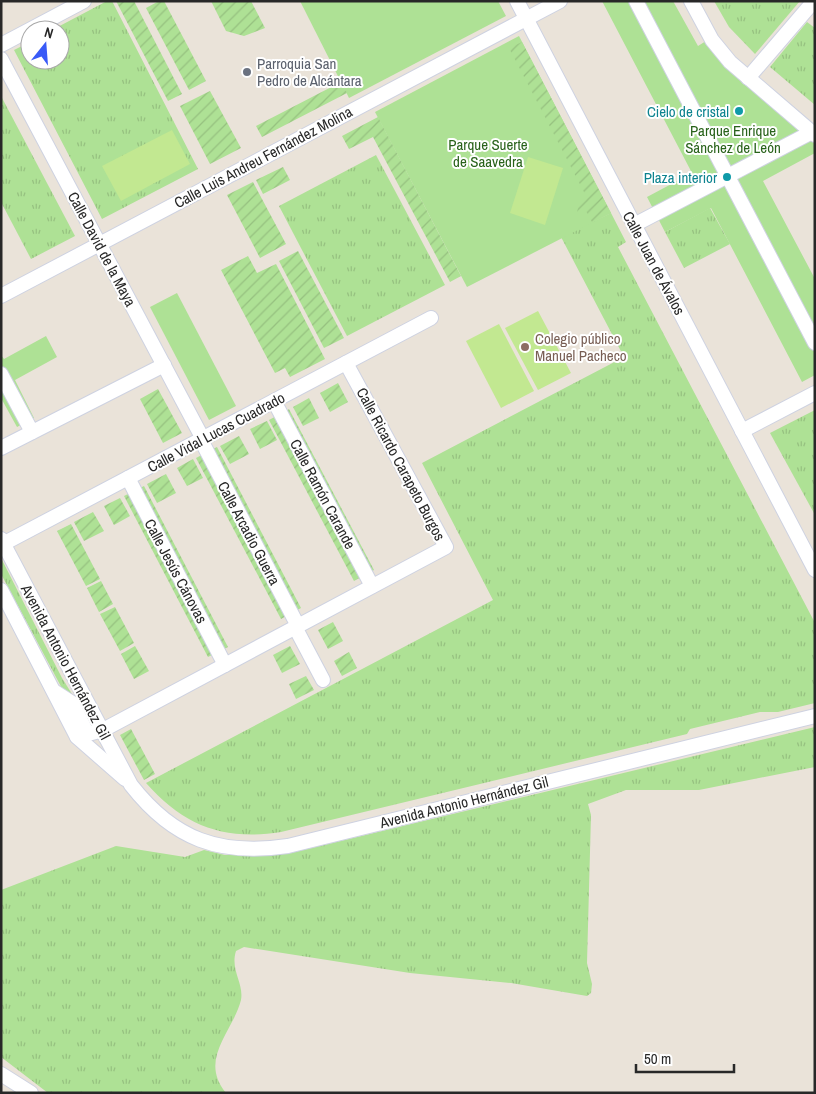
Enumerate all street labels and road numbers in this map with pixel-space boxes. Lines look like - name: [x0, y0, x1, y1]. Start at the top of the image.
- street label: Calle Luis Andreu Fernández Molina: [170, 101, 356, 213]
- street label: Calle David de la Maya: [63, 188, 141, 310]
- street label: Calle Juan de Ávalos: [618, 207, 690, 319]
- street label: Calle Ricardo Carapeto Burgos: [352, 384, 450, 544]
- street label: Calle Vidal Lucas Cuadrado: [144, 387, 289, 477]
- street label: Calle Ramón Carande: [285, 435, 361, 553]
- street label: Calle Arcadio Guerra: [213, 477, 285, 589]
- street label: Calle Jesús Cánovas: [140, 515, 212, 627]
- street label: Avenida Antonio Hernández Gil: [16, 580, 116, 743]
- street label: Avenida Antonio Hernández Gil: [377, 771, 550, 833]

